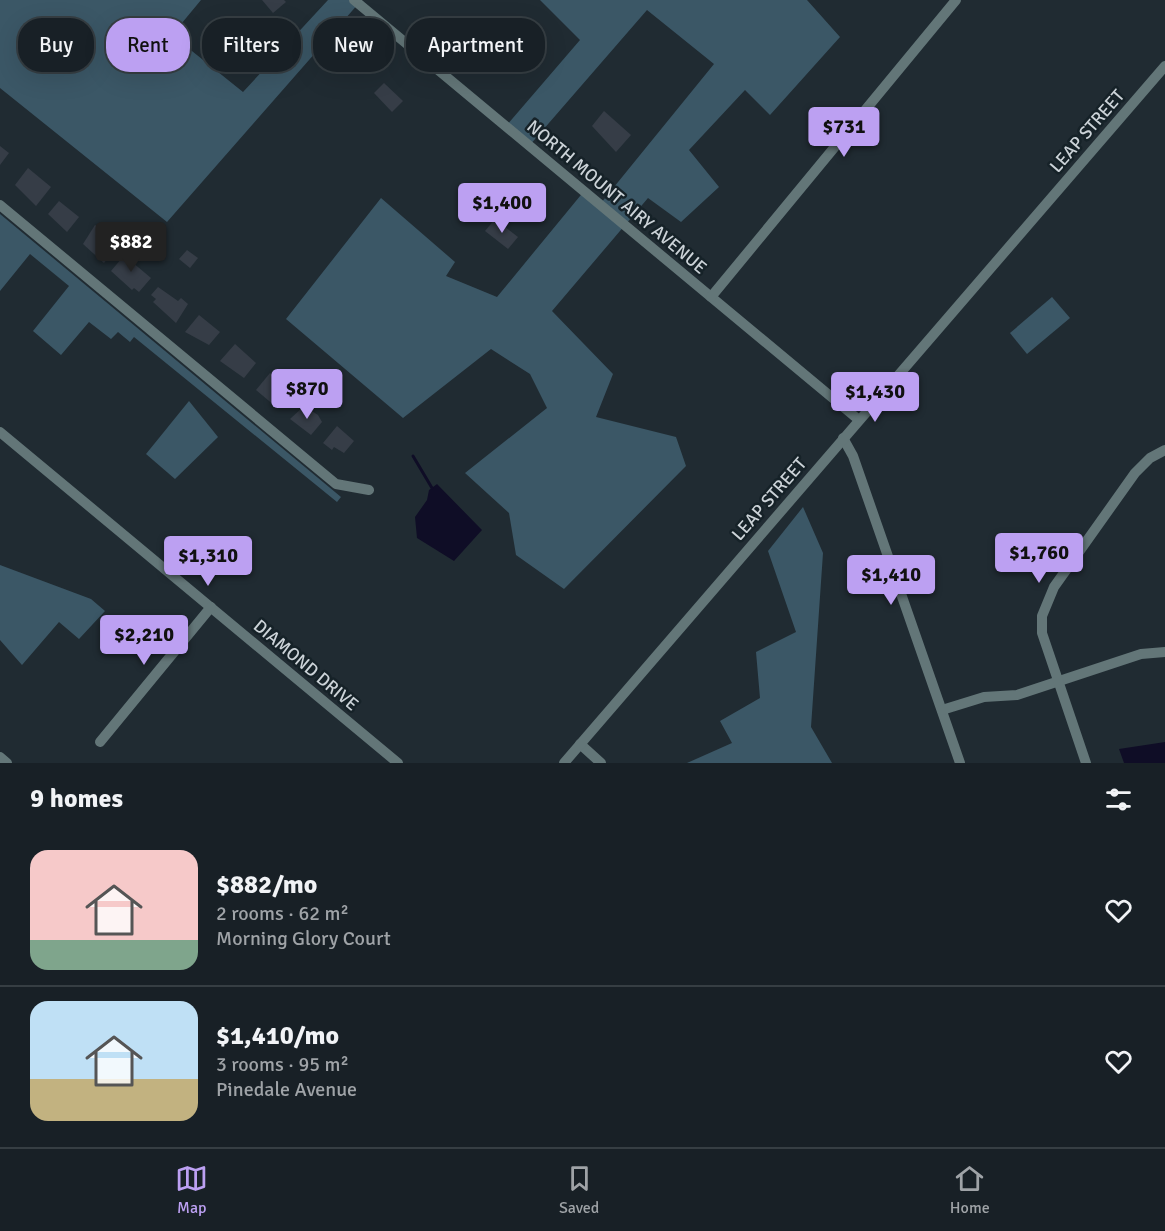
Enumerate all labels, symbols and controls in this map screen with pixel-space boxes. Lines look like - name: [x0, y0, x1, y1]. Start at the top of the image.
- chip: Buy: [18, 18, 94, 72]
- chip: Rent: [106, 18, 190, 72]
- chip: Filters: [202, 18, 301, 72]
- chip: New: [313, 18, 394, 72]
- chip: Apartment: [406, 18, 545, 72]
- street label: LEAP STREET: [1045, 85, 1129, 177]
- pin: $731: [808, 107, 880, 158]
- text: $731: [822, 114, 866, 139]
- street label: NORTH MOUNT AIRY AVENUE: [523, 115, 711, 279]
- pin: $1,400: [453, 183, 551, 234]
- text: $1,400: [472, 190, 532, 215]
- pin: $882: [95, 222, 167, 273]
- text: $882: [109, 229, 153, 254]
- pin: $870: [271, 369, 343, 420]
- pin: $1,430: [826, 372, 924, 423]
- text: $870: [285, 376, 329, 401]
- text: $1,430: [845, 379, 905, 404]
- street label: LEAP STREET: [727, 453, 811, 545]
- pin: $1,760: [990, 533, 1088, 584]
- pin: $1,310: [159, 536, 257, 587]
- text: $1,760: [1009, 540, 1069, 565]
- text: $1,310: [178, 543, 238, 568]
- pin: $1,410: [842, 555, 940, 606]
- text: $1,410: [861, 562, 921, 587]
- pin: $2,210: [95, 615, 193, 666]
- street label: DIAMOND DRIVE: [249, 615, 363, 715]
- text: $2,210: [114, 622, 174, 647]
- text: 9 homes: [30, 783, 123, 815]
- icon: filters: [1102, 783, 1135, 816]
- text: $882/mo: [216, 869, 317, 901]
- icon: home: [78, 874, 150, 946]
- icon: heart: [1102, 894, 1135, 927]
- text: 2 rooms · 62 m²: [216, 901, 349, 926]
- text: Morning Glory Court: [216, 926, 391, 951]
- text: $1,410/mo: [216, 1020, 339, 1052]
- icon: home: [78, 1025, 150, 1097]
- icon: heart: [1102, 1045, 1135, 1078]
- text: 3 rooms · 95 m²: [216, 1052, 349, 1077]
- text: Pinedale Avenue: [216, 1077, 357, 1102]
- tab: Map: [175, 1162, 208, 1218]
- tab: Saved: [559, 1162, 599, 1218]
- tab: Home: [950, 1162, 990, 1218]

